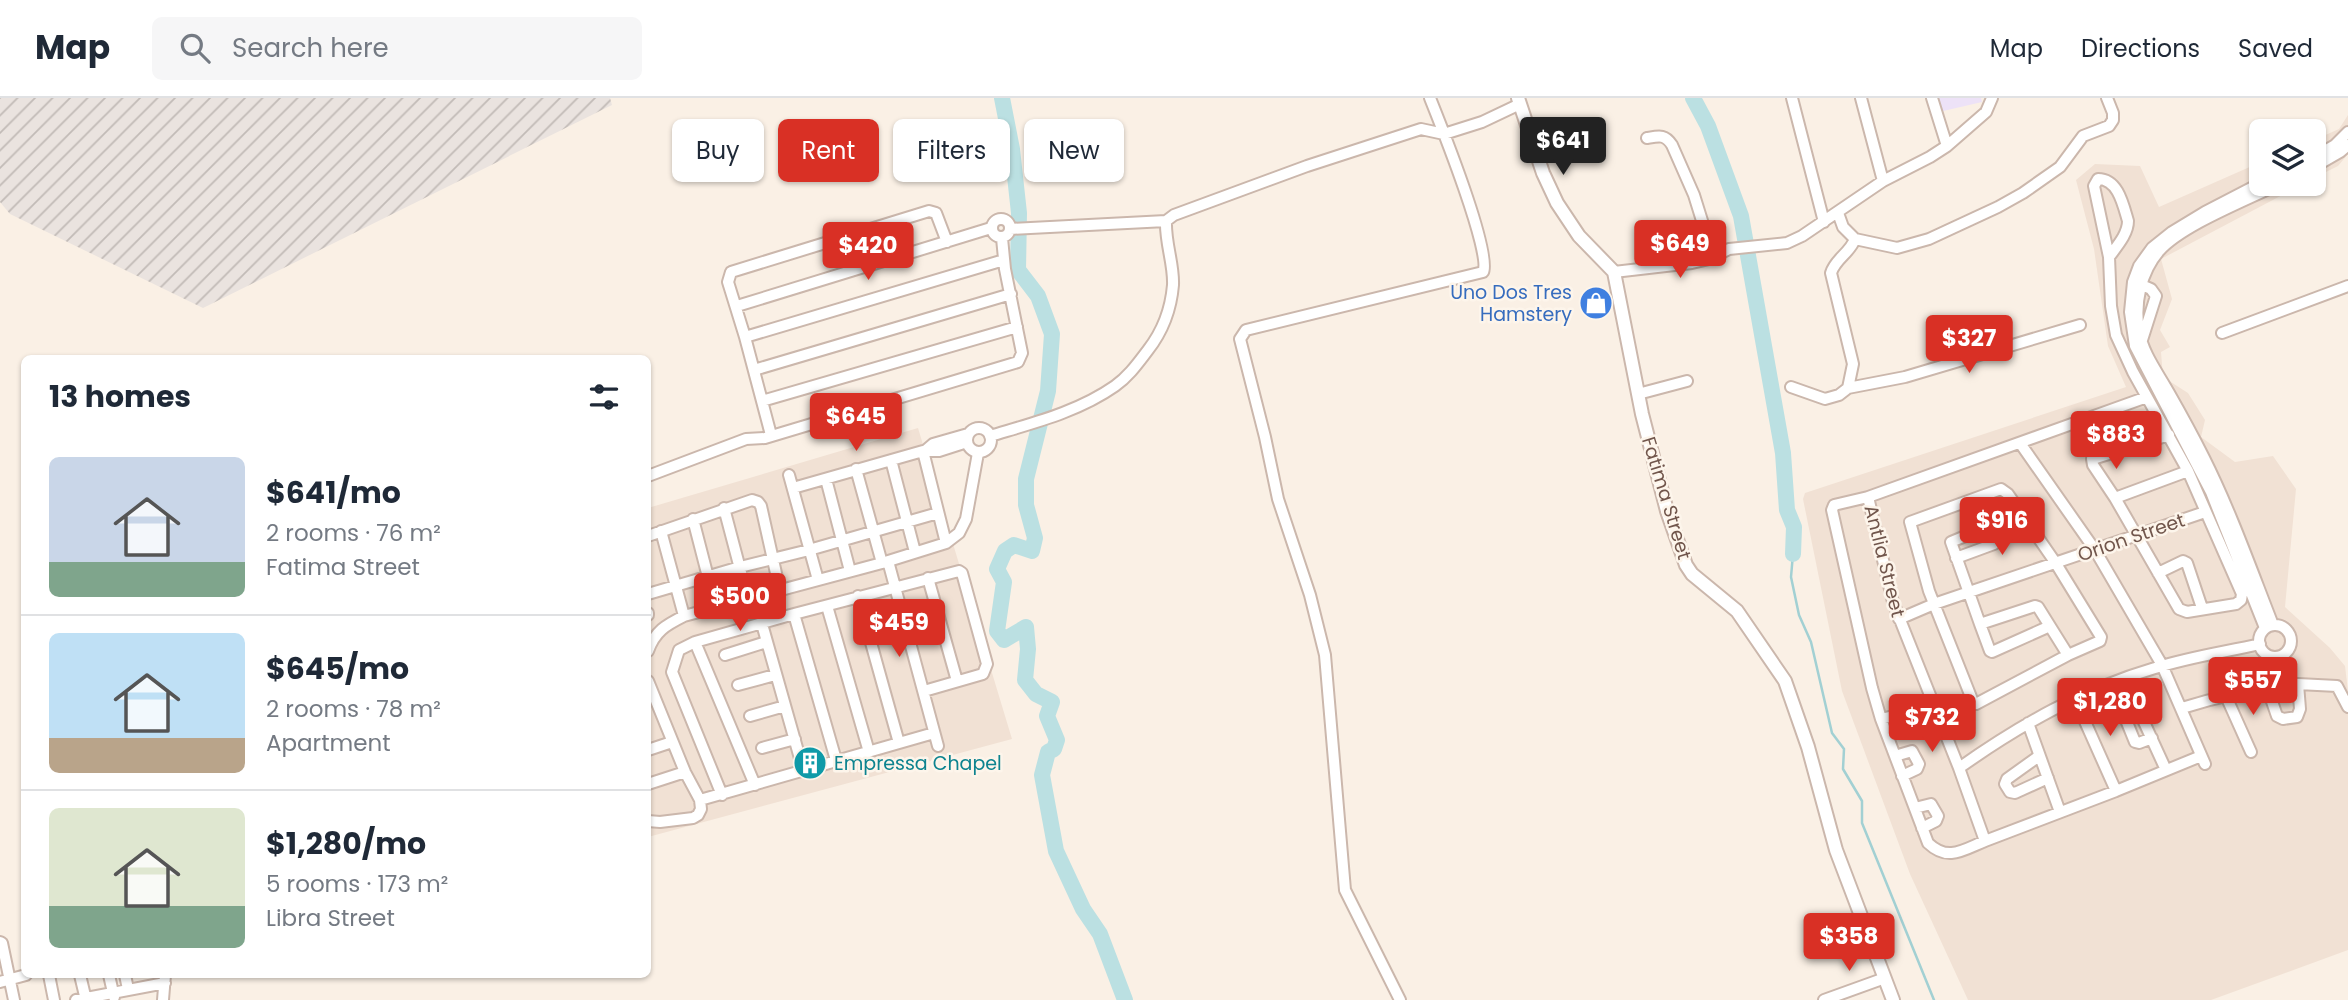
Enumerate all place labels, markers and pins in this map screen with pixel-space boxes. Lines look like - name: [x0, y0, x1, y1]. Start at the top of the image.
- pin: $641: [1522, 118, 1604, 177]
- pin: $649: [1639, 220, 1721, 280]
- pin: $420: [827, 222, 909, 282]
- place label: Uno Dos Tres Hamstery: [1450, 279, 1572, 328]
- shop icon: Uno Dos Tres Hamstery: [1577, 284, 1615, 322]
- pin: $327: [1928, 316, 2010, 375]
- pin: $645: [815, 394, 897, 453]
- pin: $883: [2075, 412, 2157, 471]
- pin: $916: [1961, 498, 2043, 557]
- pin: $500: [699, 574, 781, 633]
- pin: $459: [858, 600, 940, 659]
- pin: $557: [2212, 658, 2294, 717]
- pin: $1,280: [2053, 678, 2167, 738]
- pin: $732: [1891, 694, 1973, 754]
- building icon: Empressa Chapel: [791, 744, 829, 782]
- place label: Empressa Chapel: [834, 750, 1002, 777]
- pin: $358: [1808, 914, 1890, 973]

